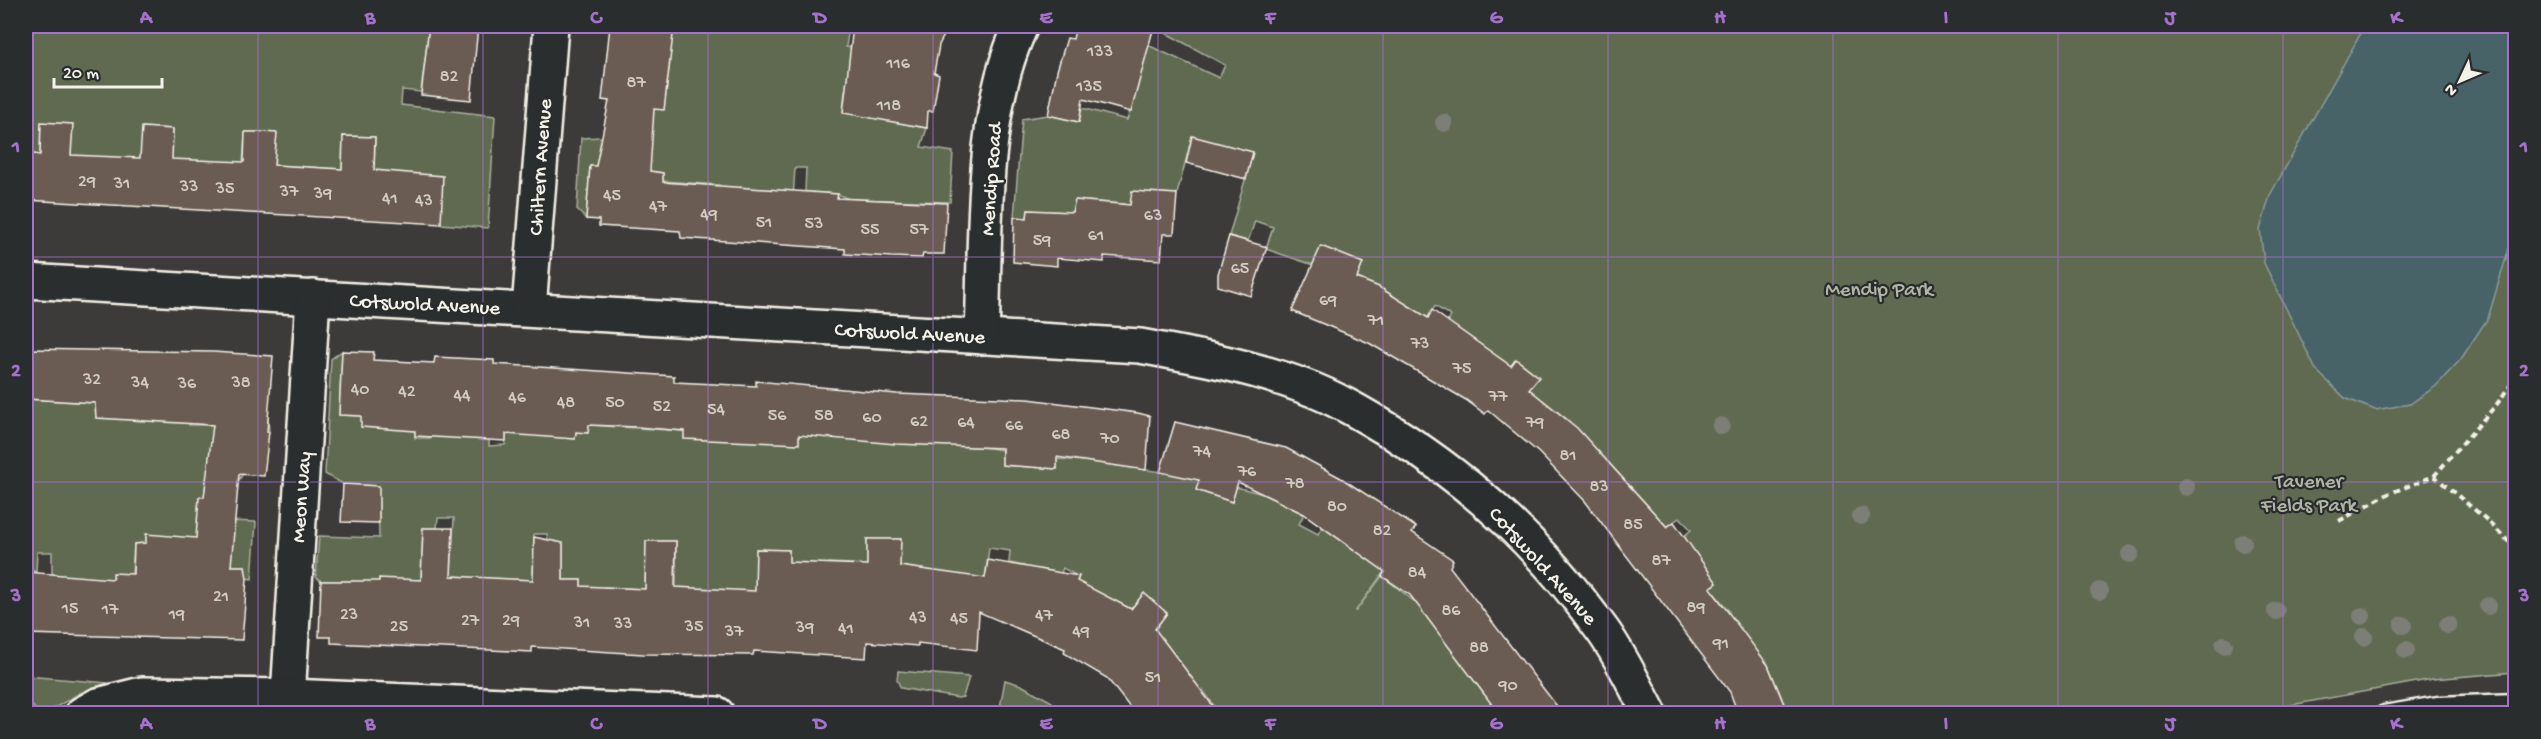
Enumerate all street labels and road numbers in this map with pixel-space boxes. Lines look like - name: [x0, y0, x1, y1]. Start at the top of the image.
- street label: Chiltern Avenue: [525, 97, 560, 236]
- street label: Mendip Road: [977, 120, 1010, 237]
- street label: Cotswold Avenue: [349, 290, 502, 323]
- street label: Cotswold Avenue: [834, 319, 987, 352]
- street label: Meon Way: [288, 451, 319, 544]
- street label: Cotswold Avenue: [1482, 503, 1602, 633]

